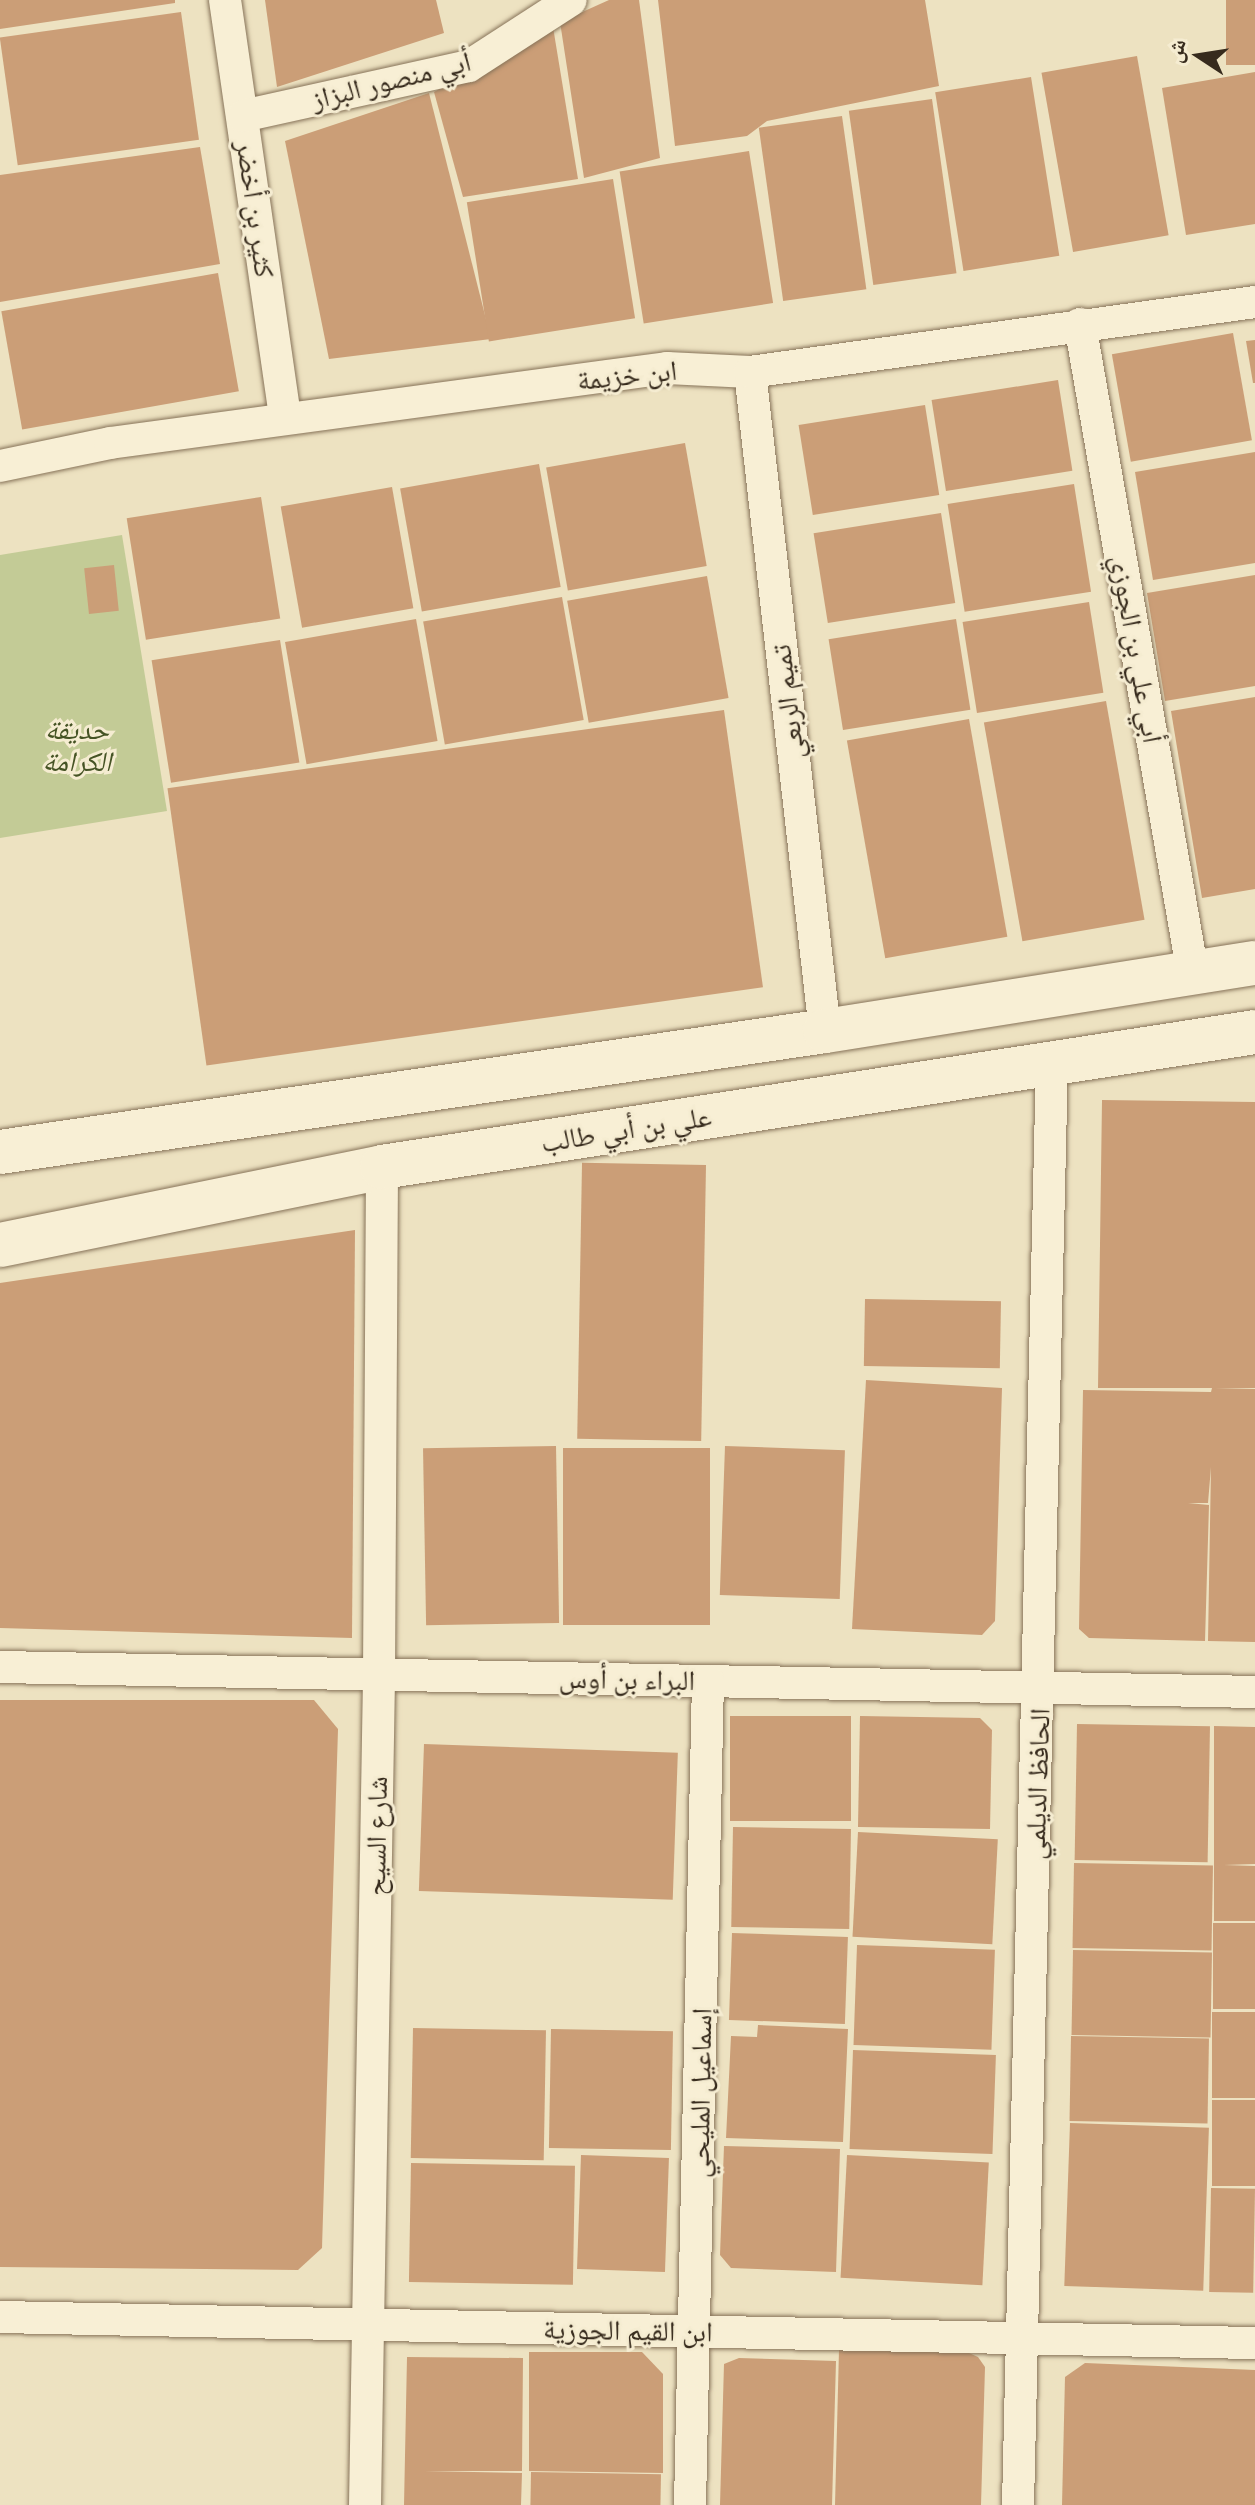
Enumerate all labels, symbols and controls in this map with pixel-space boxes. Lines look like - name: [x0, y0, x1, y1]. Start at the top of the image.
- north arrow: [1159, 16, 1239, 96]
- text: ش: [1159, 37, 1192, 65]
- street label: أبي منصور البزاز: [308, 44, 474, 116]
- street label: كثير بن أخضر: [230, 138, 282, 280]
- street label: ابن خزيمة: [575, 353, 679, 397]
- street label: أبي علي بن الجوزي: [1104, 552, 1170, 746]
- street label: تميم الربعي: [763, 643, 811, 761]
- park label: حديقة الكرامة: [43, 712, 111, 778]
- street label: علي بن أبي طالب: [538, 1099, 714, 1159]
- street label: البراء بن أوس: [558, 1661, 696, 1697]
- street label: الحافظ الديلمي: [1018, 1708, 1056, 1860]
- street label: شارع السيح: [358, 1776, 394, 1896]
- street label: إسماعيل المليحي: [682, 2008, 718, 2178]
- street label: ابن القيم الجوزية: [543, 2312, 713, 2348]

